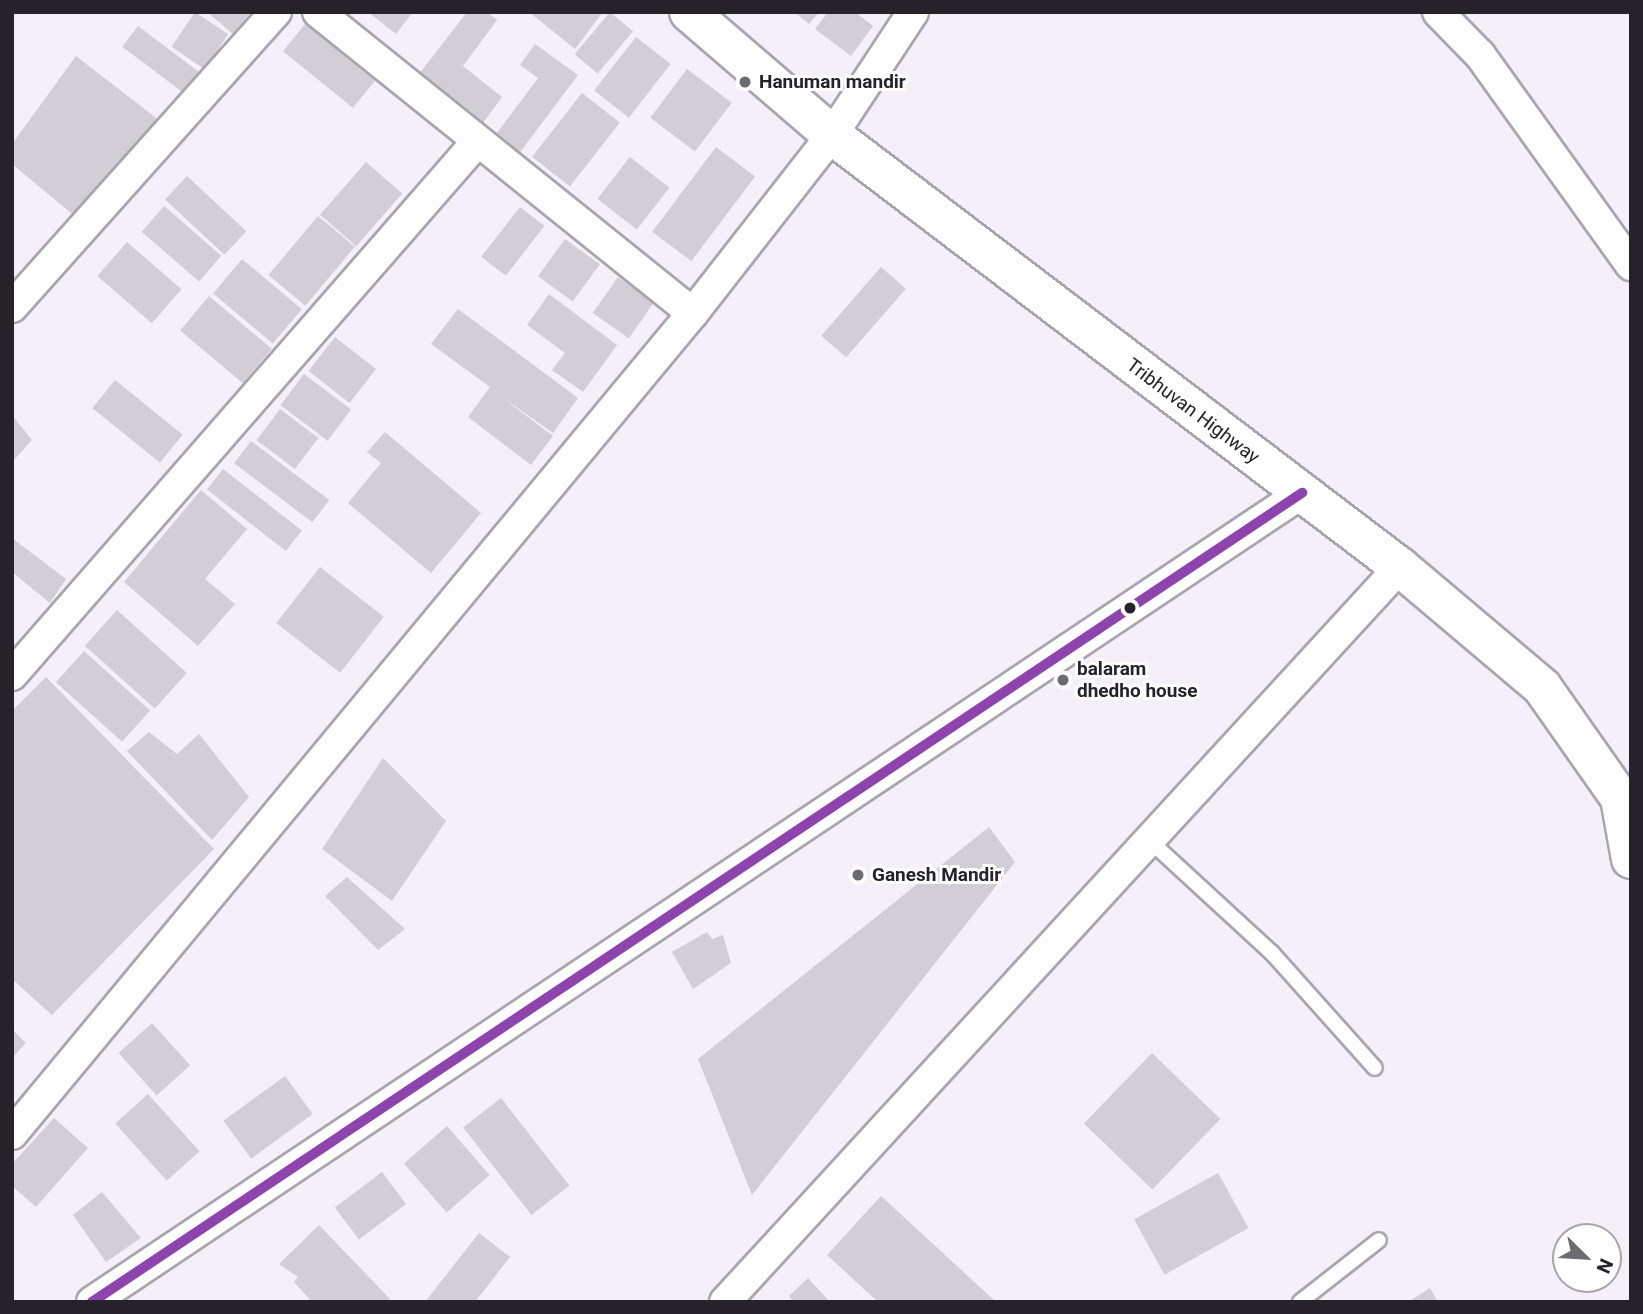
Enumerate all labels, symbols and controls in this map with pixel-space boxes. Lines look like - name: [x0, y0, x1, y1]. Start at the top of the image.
- place label: Hanuman mandir: [759, 71, 906, 93]
- marker: Hanuman mandir: [737, 74, 753, 90]
- street label: Tribhuvan Highway: [1122, 354, 1264, 468]
- unlabelled marker: [1123, 601, 1137, 615]
- place label: balaram dhedho house: [1077, 658, 1197, 702]
- marker: balaram dhedho house: [1055, 672, 1071, 688]
- place label: Ganesh Mandir: [872, 864, 1001, 886]
- marker: Ganesh Mandir: [850, 867, 866, 883]
- north arrow: [1552, 1223, 1622, 1293]
- text: N: [1592, 1255, 1618, 1277]

